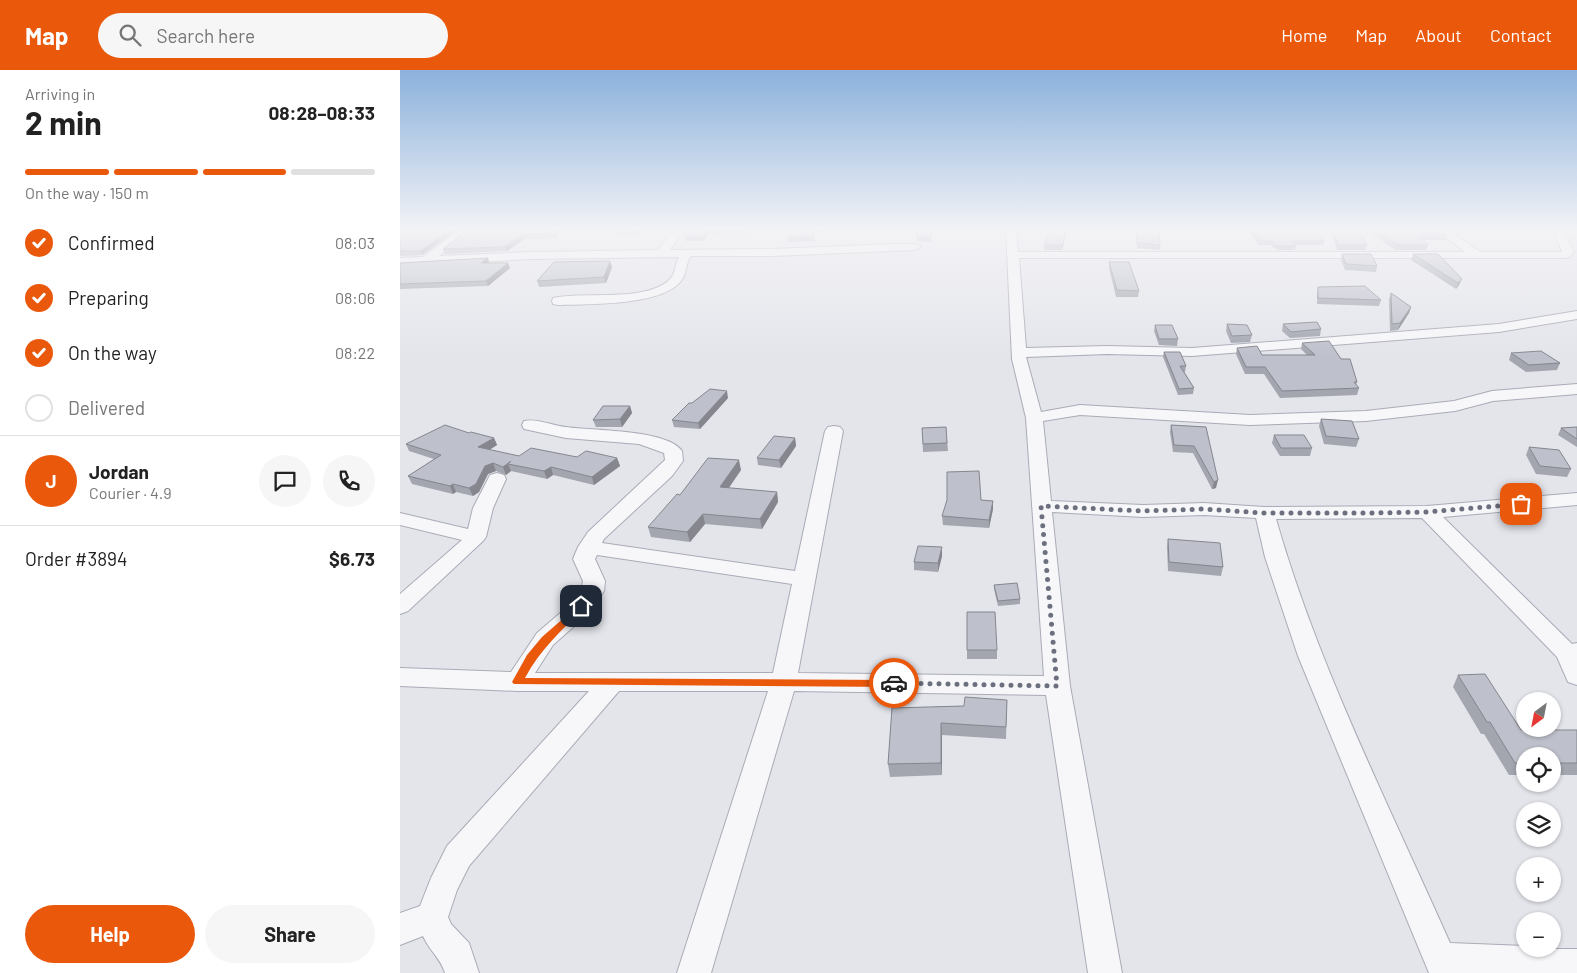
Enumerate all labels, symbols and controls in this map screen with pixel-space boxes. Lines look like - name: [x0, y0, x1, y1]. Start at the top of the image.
- search box: [98, 13, 448, 58]
- text: Map: [25, 21, 68, 50]
- icon: search: [116, 21, 144, 49]
- text: Search here: [156, 24, 255, 47]
- text: Home: [1281, 24, 1327, 46]
- text: Map: [1355, 24, 1387, 46]
- text: About: [1415, 24, 1462, 46]
- text: Contact: [1490, 24, 1552, 46]
- text: Arriving in: [25, 84, 95, 103]
- text: 08:28–08:33: [268, 101, 375, 124]
- text: 2 min: [25, 103, 102, 141]
- text: On the way · 150 m: [25, 183, 149, 202]
- icon: check: [25, 229, 53, 257]
- text: Confirmed: [68, 231, 155, 254]
- text: 08:03: [335, 233, 375, 252]
- icon: check: [25, 284, 53, 312]
- text: Preparing: [68, 286, 149, 309]
- text: 08:06: [335, 288, 375, 307]
- icon: check: [25, 339, 53, 367]
- text: On the way: [68, 341, 157, 364]
- text: 08:22: [335, 343, 375, 362]
- text: Delivered: [68, 396, 145, 419]
- button: chat: [259, 455, 311, 507]
- button: phone: [323, 455, 375, 507]
- text: Jordan: [89, 460, 149, 483]
- text: J: [45, 469, 57, 492]
- text: Courier · 4.9: [89, 483, 172, 502]
- pin: [1500, 483, 1542, 525]
- icon: bag: [1507, 490, 1535, 518]
- text: Order #3894: [25, 547, 127, 570]
- text: $6.73: [329, 547, 375, 570]
- pin: [560, 585, 602, 627]
- icon: home: [567, 592, 595, 620]
- courier: [869, 658, 919, 708]
- icon: car: [880, 669, 908, 697]
- north arrow: [1516, 692, 1561, 738]
- map controls: [1516, 692, 1561, 957]
- button: locate: [1516, 747, 1561, 792]
- button: layers: [1516, 802, 1561, 847]
- button: +: [1516, 857, 1561, 902]
- button: Help: [25, 905, 195, 963]
- button: Share: [205, 905, 375, 963]
- button: −: [1516, 912, 1561, 957]

